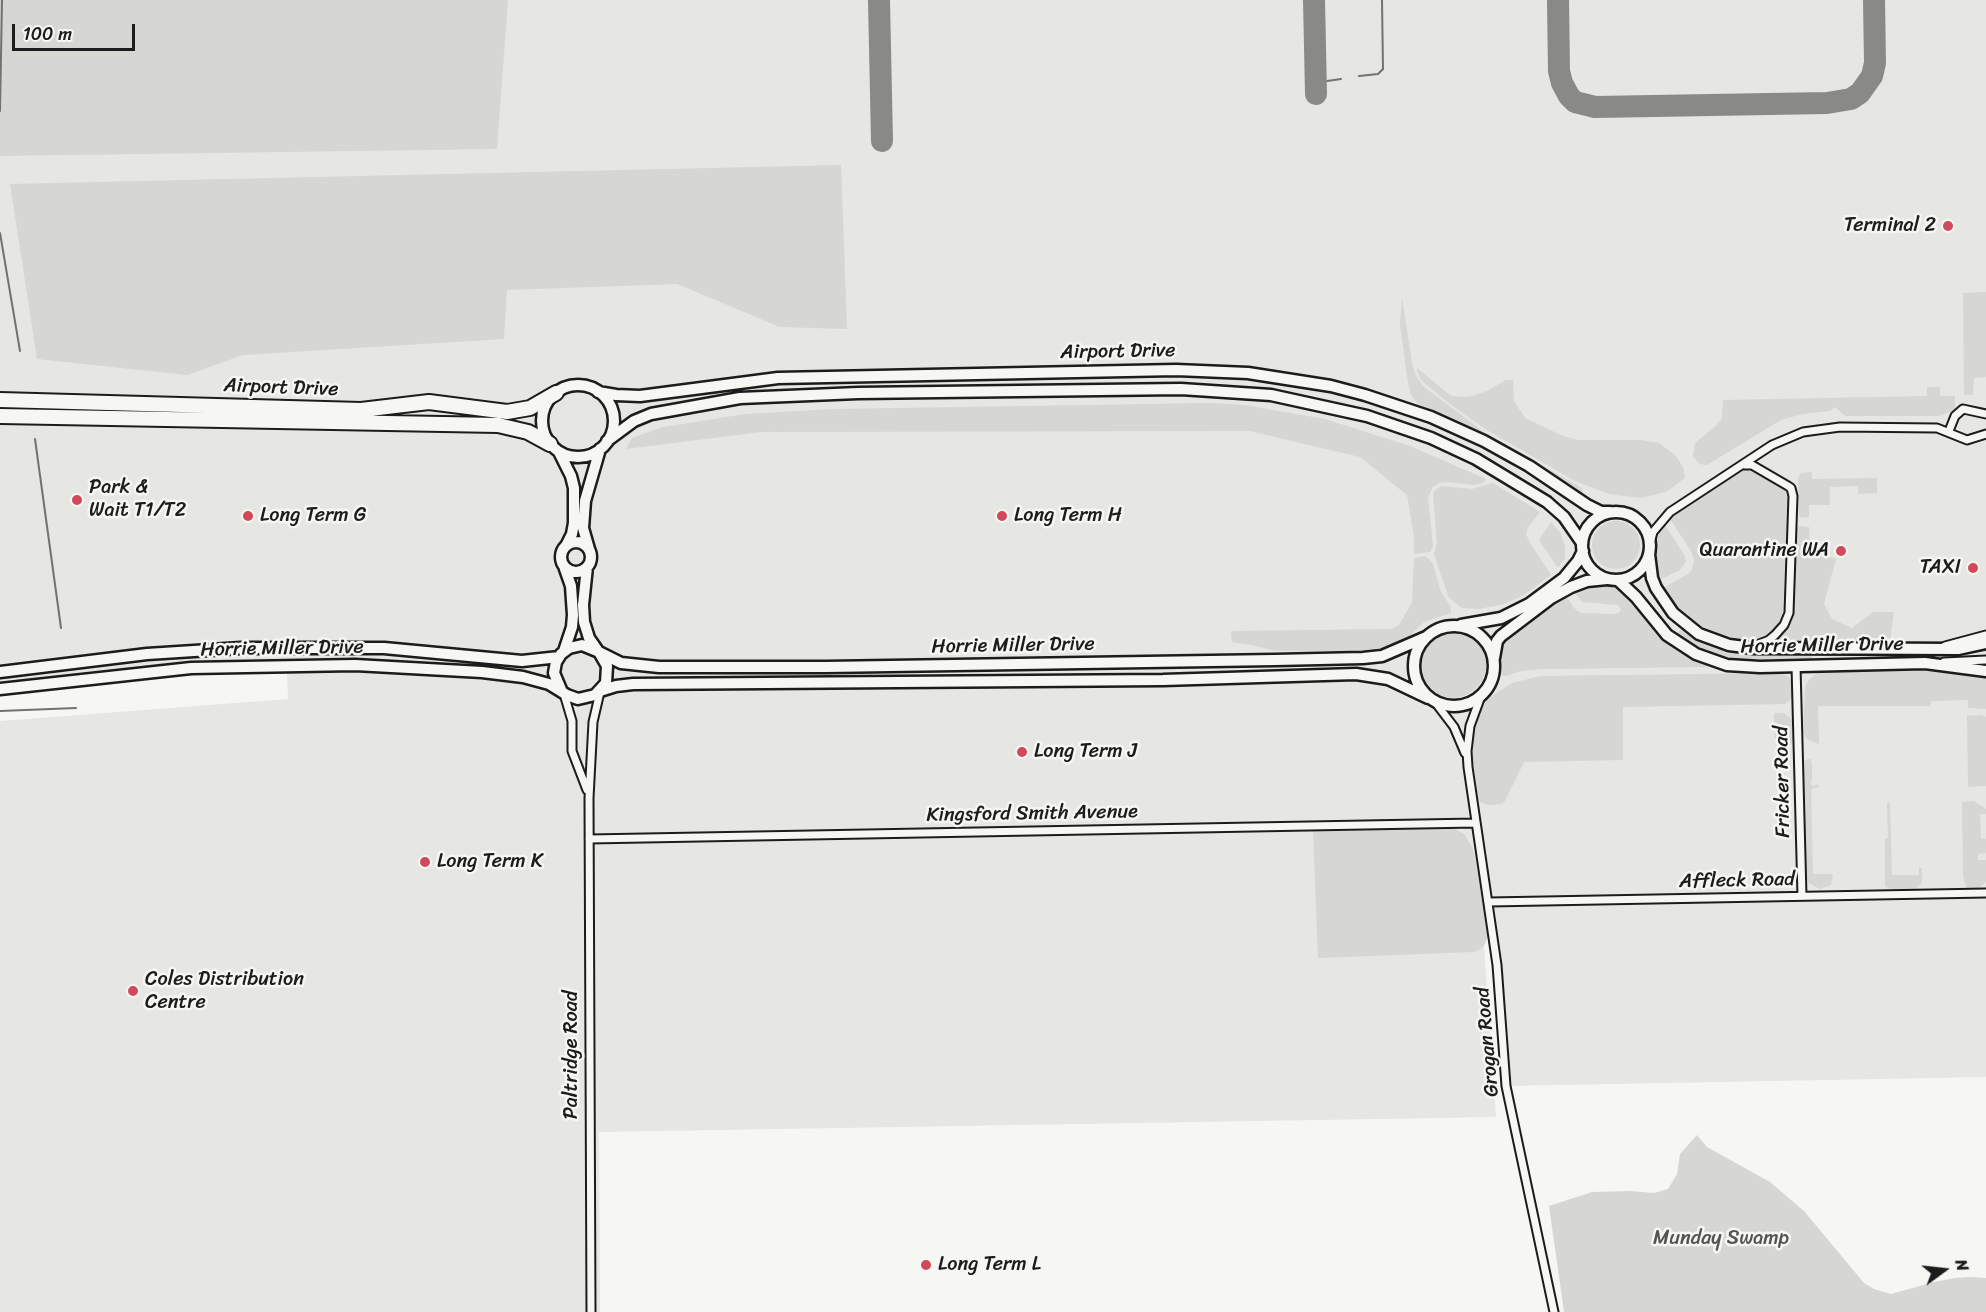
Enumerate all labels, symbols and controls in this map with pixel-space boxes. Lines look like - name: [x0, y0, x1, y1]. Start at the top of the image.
- scale bar: [15, 12, 138, 50]
- text: 100 m: [23, 18, 72, 50]
- place label: Terminal 2: [1844, 214, 1936, 238]
- marker: Terminal 2: [1941, 219, 1955, 233]
- street label: Airport Drive: [1060, 339, 1176, 365]
- street label: Airport Drive: [223, 374, 339, 402]
- place label: Park & Wait T1/T2: [89, 476, 186, 523]
- marker: Park & Wait T1/T2: [70, 493, 84, 507]
- place label: Long Term G: [260, 504, 366, 528]
- place label: Long Term H: [1014, 504, 1122, 528]
- marker: Long Term G: [241, 509, 255, 523]
- marker: Long Term H: [995, 509, 1009, 523]
- place label: Quarantine WA: [1699, 539, 1829, 563]
- marker: Quarantine WA: [1834, 544, 1848, 558]
- place label: TAXI: [1920, 556, 1961, 580]
- marker: TAXI: [1966, 561, 1980, 575]
- street label: Horrie Miller Drive: [931, 633, 1095, 659]
- street label: Horrie Miller Drive: [1740, 633, 1904, 659]
- street label: Horrie Miller Drive: [200, 636, 364, 662]
- street label: Fricker Road: [1770, 726, 1796, 838]
- place label: Long Term J: [1034, 740, 1137, 764]
- marker: Long Term J: [1015, 745, 1029, 759]
- street label: Kingsford Smith Avenue: [926, 800, 1138, 828]
- place label: Long Term K: [437, 850, 543, 874]
- marker: Long Term K: [418, 855, 432, 869]
- street label: Affleck Road: [1679, 868, 1795, 894]
- place label: Coles Distribution Centre: [145, 968, 304, 1015]
- marker: Coles Distribution Centre: [126, 984, 140, 998]
- street label: Grogan Road: [1471, 986, 1505, 1098]
- street label: Paltridge Road: [560, 991, 584, 1119]
- park label: Munday Swamp: [1653, 1227, 1789, 1251]
- north arrow: [1914, 1240, 1974, 1300]
- place label: Long Term L: [938, 1253, 1041, 1277]
- text: N: [1946, 1256, 1977, 1274]
- marker: Long Term L: [919, 1258, 933, 1272]

